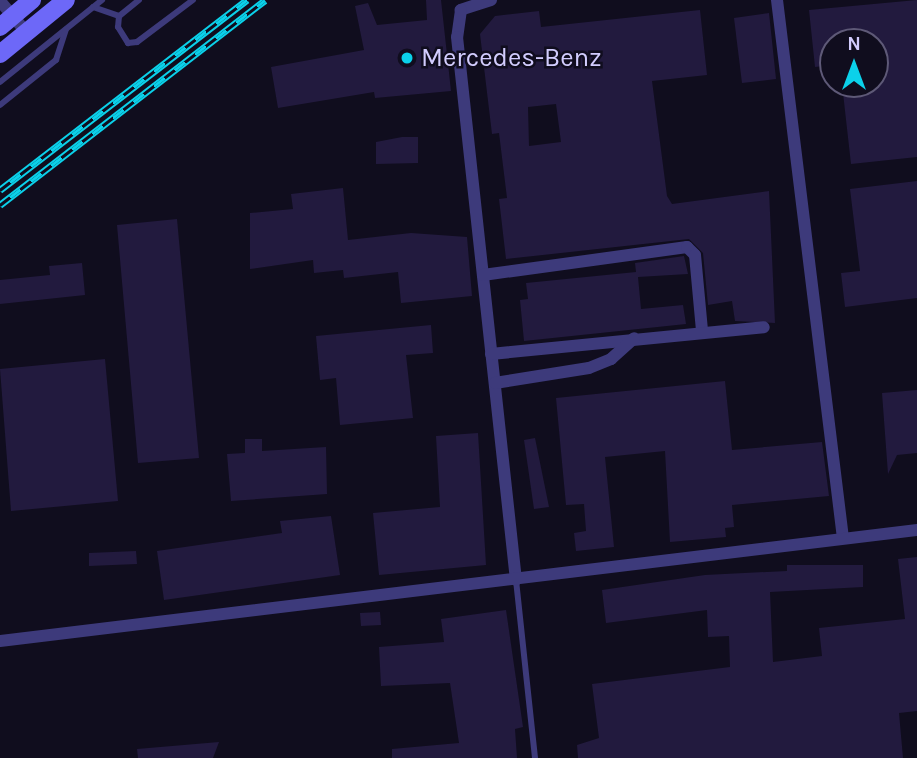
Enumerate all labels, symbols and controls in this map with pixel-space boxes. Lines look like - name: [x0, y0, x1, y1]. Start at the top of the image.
- north arrow: [819, 28, 889, 98]
- text: N: [847, 33, 861, 55]
- place label: Mercedes-Benz: [421, 42, 602, 74]
- marker: Mercedes-Benz: [399, 50, 415, 66]

